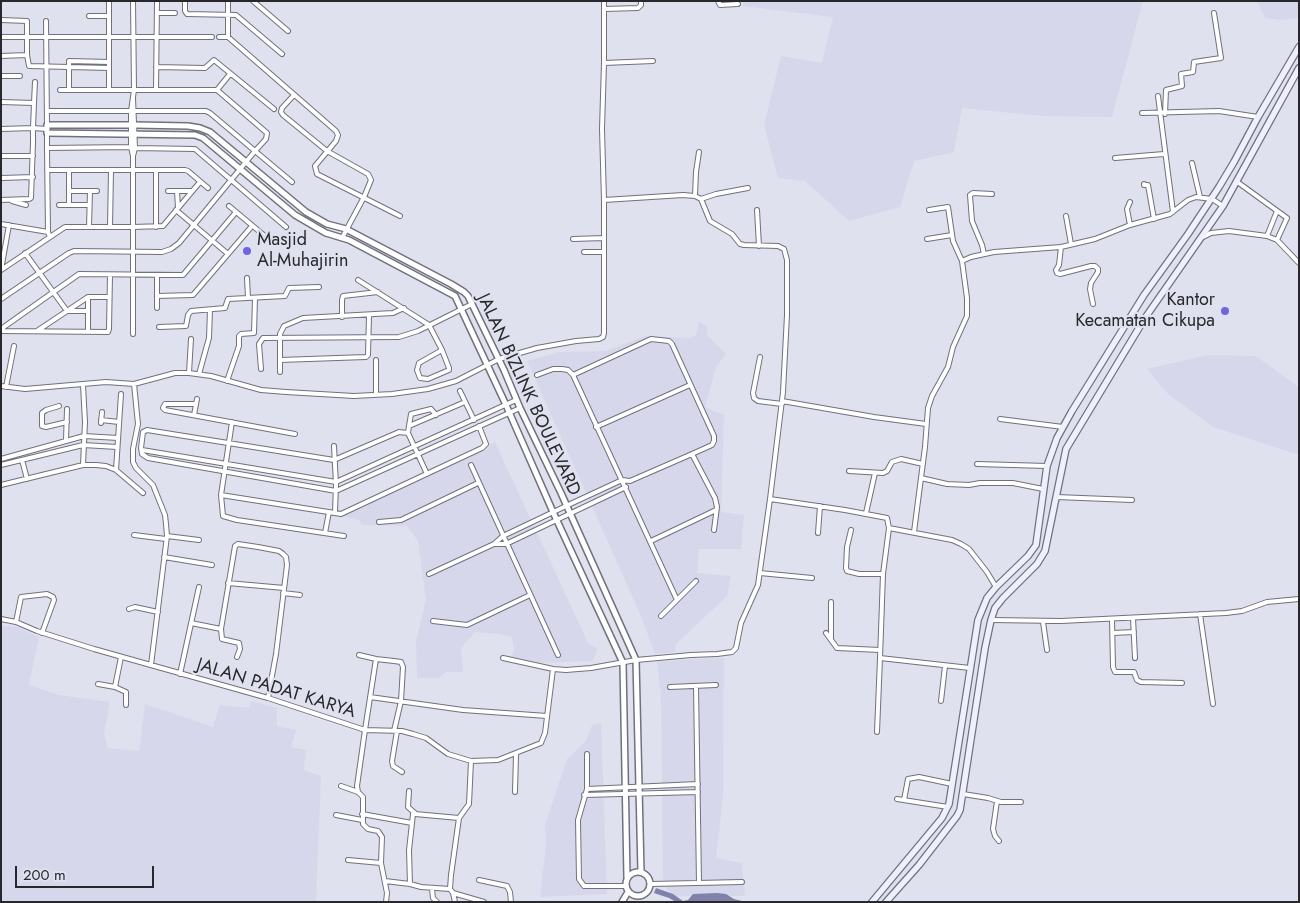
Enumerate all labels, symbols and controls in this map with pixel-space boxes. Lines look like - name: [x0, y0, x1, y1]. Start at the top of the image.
- place label: Masjid Al-Muhajirin: [257, 230, 348, 272]
- marker: Masjid Al-Muhajirin: [241, 245, 253, 257]
- place label: Kantor Kecamatan Cikupa: [1075, 290, 1215, 332]
- street label: JALAN BIZLINK BOULEVARD: [472, 291, 584, 499]
- marker: Kantor Kecamatan Cikupa: [1219, 305, 1231, 317]
- street label: JALAN PADAT KARYA: [194, 655, 358, 723]
- scale bar: [18, 856, 156, 888]
- text: 200 m: [23, 864, 66, 886]

